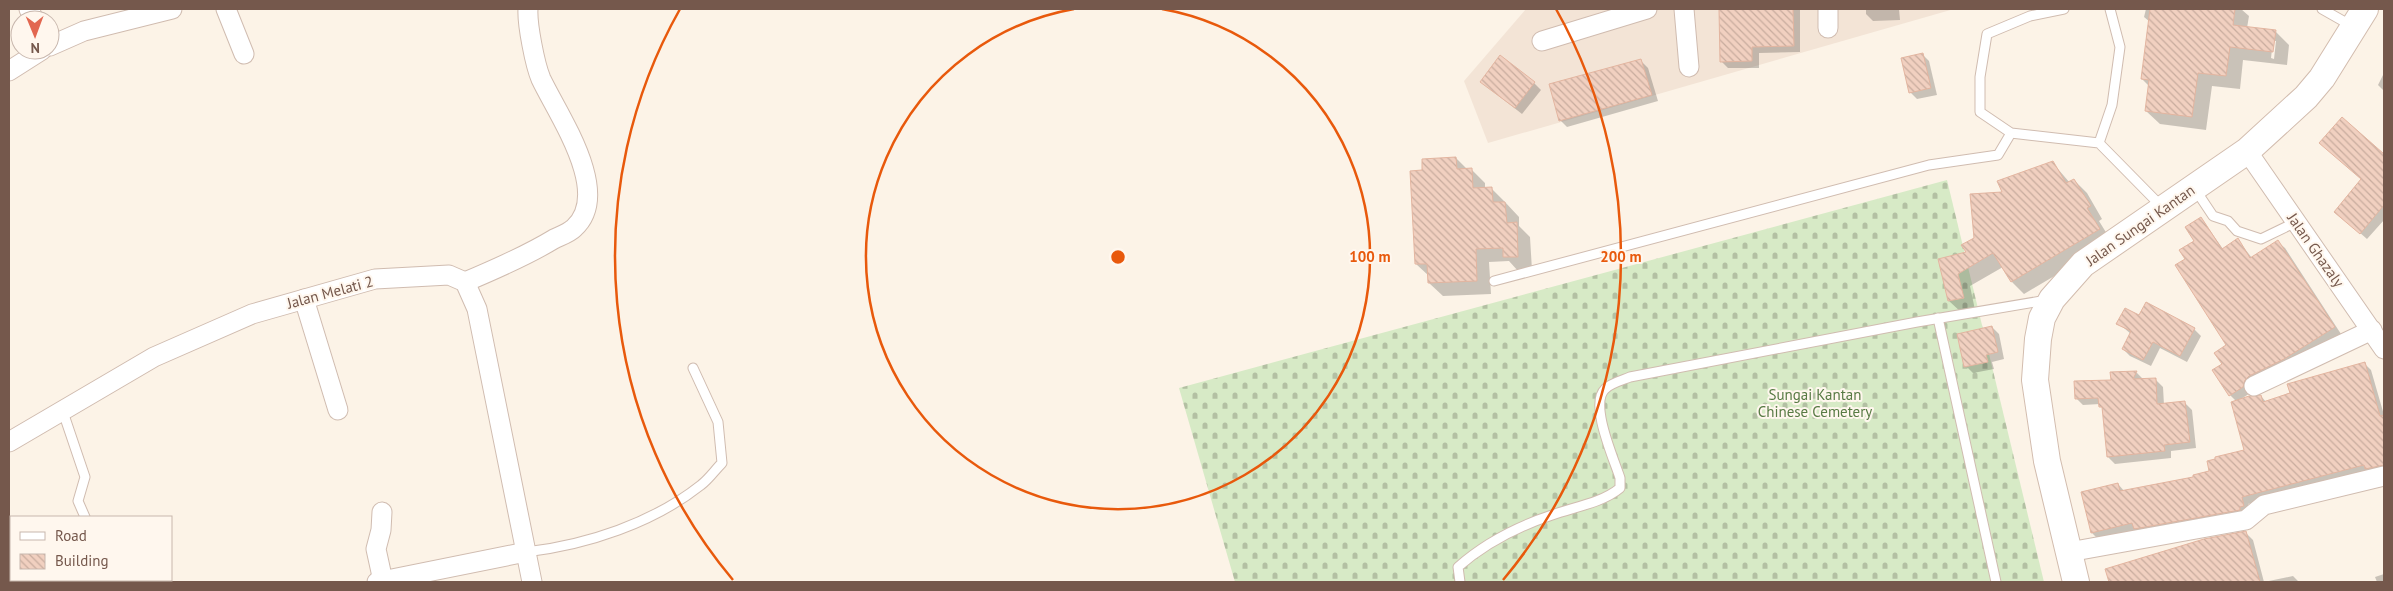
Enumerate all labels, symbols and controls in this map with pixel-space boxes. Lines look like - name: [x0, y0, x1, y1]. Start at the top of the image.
- north arrow: [10, 10, 60, 60]
- text: N: [30, 39, 40, 57]
- street label: Jalan Sungai Kantan: [2081, 180, 2198, 270]
- street label: Jalan Ghazaly: [2283, 208, 2348, 291]
- text: 100 m: [1349, 247, 1391, 266]
- text: 200 m: [1600, 247, 1642, 266]
- centre of rings: [1109, 248, 1127, 266]
- street label: Jalan Melati 2: [284, 271, 375, 313]
- park label: Sungai Kantan Chinese Cemetery: [1758, 385, 1872, 421]
- legend: [10, 516, 172, 581]
- text: Road: [55, 526, 87, 545]
- text: Building: [55, 551, 109, 570]

